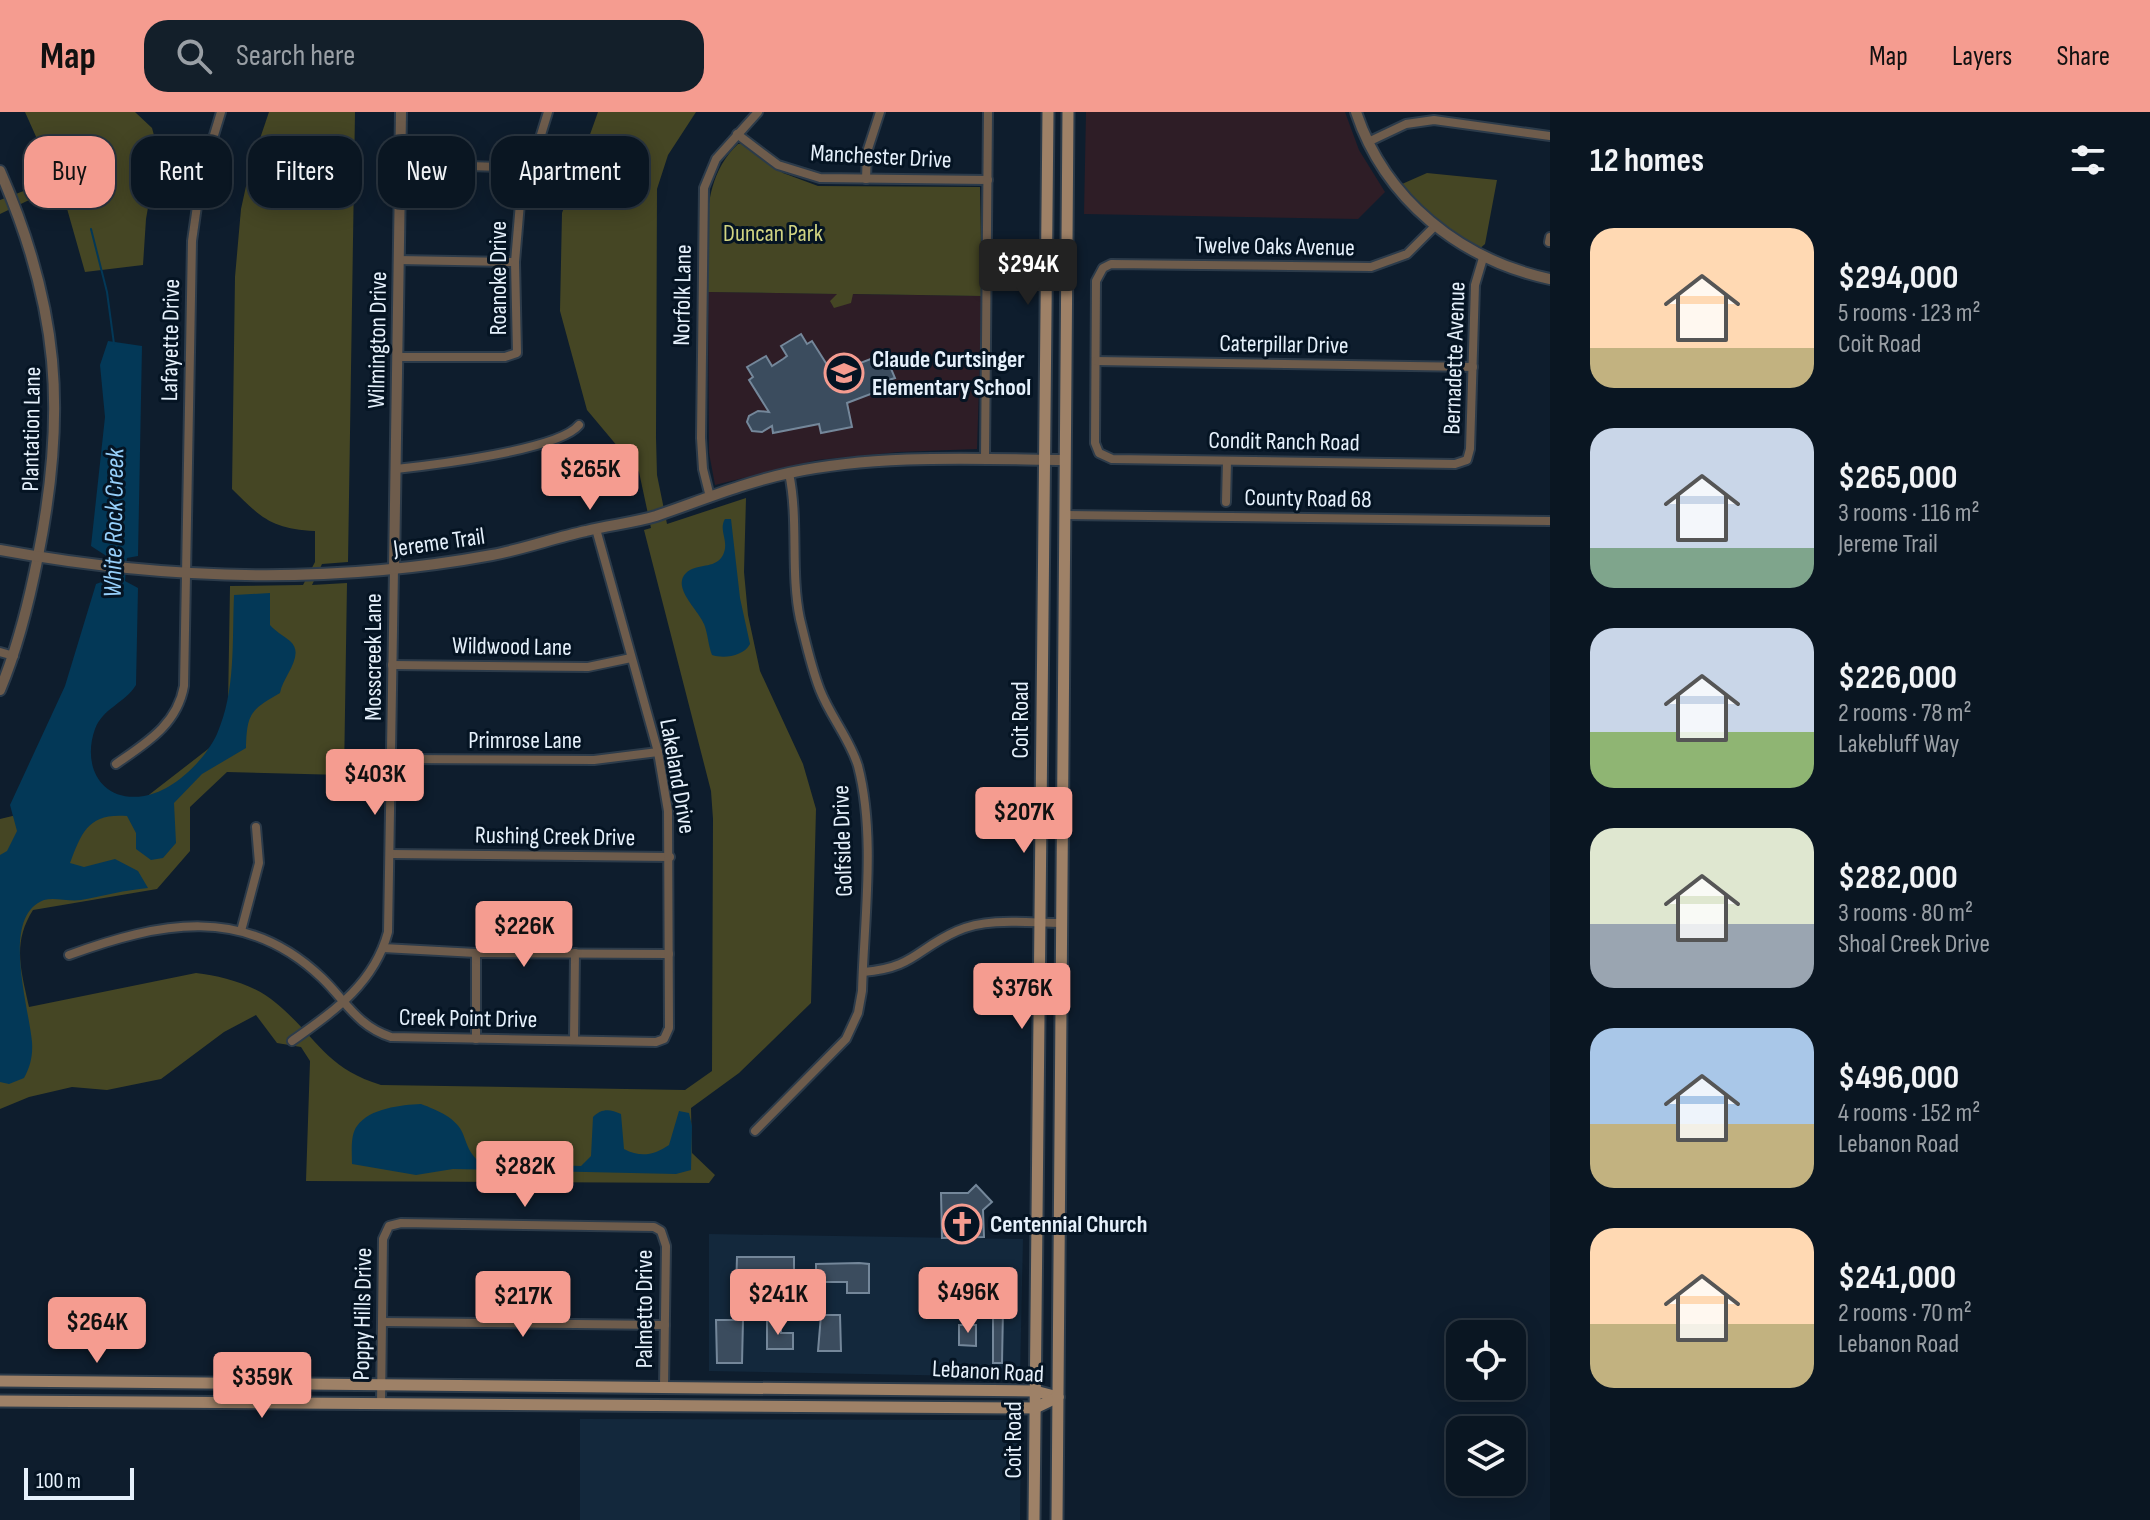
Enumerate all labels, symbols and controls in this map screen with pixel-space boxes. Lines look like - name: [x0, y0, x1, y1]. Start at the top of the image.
- search box: [144, 20, 704, 92]
- text: Map: [40, 34, 96, 79]
- icon: search: [172, 34, 216, 78]
- text: Search here: [236, 38, 355, 74]
- text: Map: [1869, 40, 1908, 73]
- text: Layers: [1952, 40, 2012, 73]
- text: Share: [2056, 40, 2110, 73]
- chip: Buy: [24, 136, 115, 208]
- chip: Rent: [131, 136, 232, 208]
- chip: Filters: [248, 136, 362, 208]
- chip: New: [378, 136, 475, 208]
- chip: Apartment: [491, 136, 649, 208]
- street label: Manchester Drive: [810, 138, 952, 175]
- icon: filters: [2066, 138, 2110, 182]
- text: 12 homes: [1590, 140, 1704, 181]
- park label: Duncan Park: [723, 219, 823, 248]
- street label: Roanoke Drive: [484, 221, 513, 335]
- street label: Twelve Oaks Avenue: [1195, 231, 1355, 262]
- pin: $294K: [972, 239, 1084, 307]
- street label: Norfolk Lane: [667, 244, 698, 346]
- text: $294K: [997, 249, 1059, 280]
- text: $294,000: [1838, 257, 1958, 298]
- icon: home: [1654, 260, 1750, 356]
- street label: Wilmington Drive: [362, 271, 393, 409]
- street label: Lafayette Drive: [155, 279, 186, 401]
- street label: Bernadette Avenue: [1437, 281, 1472, 435]
- text: 5 rooms · 123 m²: [1838, 298, 1981, 329]
- street label: Caterpillar Drive: [1219, 329, 1349, 360]
- text: Coit Road: [1838, 329, 1921, 360]
- place label: Claude Curtsinger Elementary School: [872, 345, 1031, 402]
- school or university icon: Claude Curtsinger Elementary School: [823, 352, 865, 394]
- street label: Plantation Lane: [16, 366, 47, 492]
- street label: Condit Ranch Road: [1208, 426, 1360, 457]
- pin: $265K: [534, 444, 646, 512]
- water label: White Rock Creek: [98, 447, 131, 598]
- text: $265K: [559, 454, 621, 485]
- text: $265,000: [1838, 457, 1957, 498]
- icon: home: [1654, 460, 1750, 556]
- street label: County Road 68: [1244, 483, 1372, 514]
- text: 3 rooms · 116 m²: [1838, 498, 1980, 529]
- street label: Jereme Trail: [390, 522, 487, 563]
- text: Jereme Trail: [1838, 529, 1938, 560]
- street label: Mosscreek Lane: [359, 593, 388, 721]
- street label: Wildwood Lane: [452, 631, 572, 662]
- text: $226,000: [1838, 657, 1957, 698]
- icon: home: [1654, 660, 1750, 756]
- street label: Coit Road: [1006, 682, 1035, 758]
- text: 2 rooms · 78 m²: [1838, 698, 1972, 729]
- street label: Lakeland Drive: [653, 716, 702, 836]
- street label: Primrose Lane: [468, 726, 582, 755]
- text: Lakebluff Way: [1838, 729, 1959, 760]
- pin: $403K: [319, 749, 431, 817]
- text: $403K: [344, 759, 406, 790]
- street label: Golfside Drive: [826, 785, 859, 897]
- pin: $207K: [968, 787, 1080, 855]
- text: $207K: [993, 797, 1055, 828]
- street label: Rushing Creek Drive: [475, 821, 635, 852]
- text: $282,000: [1838, 857, 1958, 898]
- icon: home: [1654, 860, 1750, 956]
- text: 3 rooms · 80 m²: [1838, 898, 1973, 929]
- pin: $226K: [468, 901, 580, 969]
- text: $226K: [493, 911, 555, 942]
- text: Shoal Creek Drive: [1838, 929, 1990, 960]
- pin: $376K: [966, 963, 1078, 1031]
- text: $376K: [991, 973, 1053, 1004]
- street label: Creek Point Drive: [399, 1003, 537, 1034]
- text: $496,000: [1838, 1057, 1959, 1098]
- icon: home: [1654, 1060, 1750, 1156]
- text: 4 rooms · 152 m²: [1838, 1098, 1980, 1129]
- text: Lebanon Road: [1838, 1129, 1959, 1160]
- pin: $282K: [469, 1141, 581, 1209]
- text: $282K: [494, 1151, 556, 1182]
- church icon: Centennial Church: [941, 1203, 983, 1245]
- place label: Centennial Church: [990, 1210, 1147, 1239]
- street label: Poppy Hills Drive: [347, 1247, 378, 1381]
- street label: Palmetto Drive: [630, 1250, 659, 1368]
- text: $241,000: [1838, 1257, 1956, 1298]
- icon: home: [1654, 1260, 1750, 1356]
- pin: $496K: [912, 1267, 1024, 1335]
- pin: $241K: [722, 1269, 834, 1337]
- pin: $217K: [467, 1271, 579, 1339]
- text: $496K: [937, 1277, 999, 1308]
- text: $241K: [748, 1279, 808, 1310]
- text: $217K: [493, 1281, 553, 1312]
- pin: $264K: [41, 1297, 153, 1365]
- text: 2 rooms · 70 m²: [1838, 1298, 1972, 1329]
- text: $264K: [66, 1307, 128, 1338]
- map controls: [1446, 1320, 1526, 1496]
- button: locate: [1446, 1320, 1526, 1400]
- text: Lebanon Road: [1838, 1329, 1959, 1360]
- pin: $359K: [206, 1352, 318, 1420]
- street label: Lebanon Road: [931, 1354, 1045, 1389]
- text: $359K: [231, 1362, 293, 1393]
- street label: Coit Road: [999, 1402, 1028, 1478]
- button: layers: [1446, 1416, 1526, 1496]
- scale bar: [24, 1464, 134, 1500]
- text: 100 m: [36, 1468, 81, 1495]

